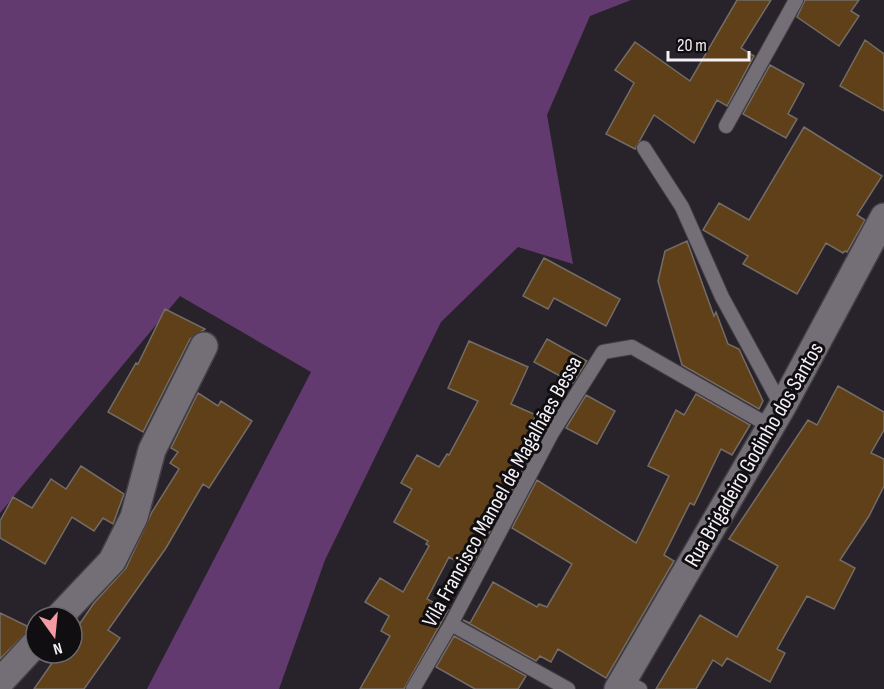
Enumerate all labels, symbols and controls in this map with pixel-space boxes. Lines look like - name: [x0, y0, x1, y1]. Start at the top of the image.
- scale bar: [668, 24, 749, 62]
- text: 20 m: [677, 35, 707, 56]
- street label: Rua Brigadeiro Godinho dos Santos: [679, 338, 830, 572]
- street label: Vila Francisco Manoel de Magalhães Bessa: [416, 352, 588, 632]
- north arrow: [24, 605, 84, 665]
- text: N: [51, 638, 64, 658]

